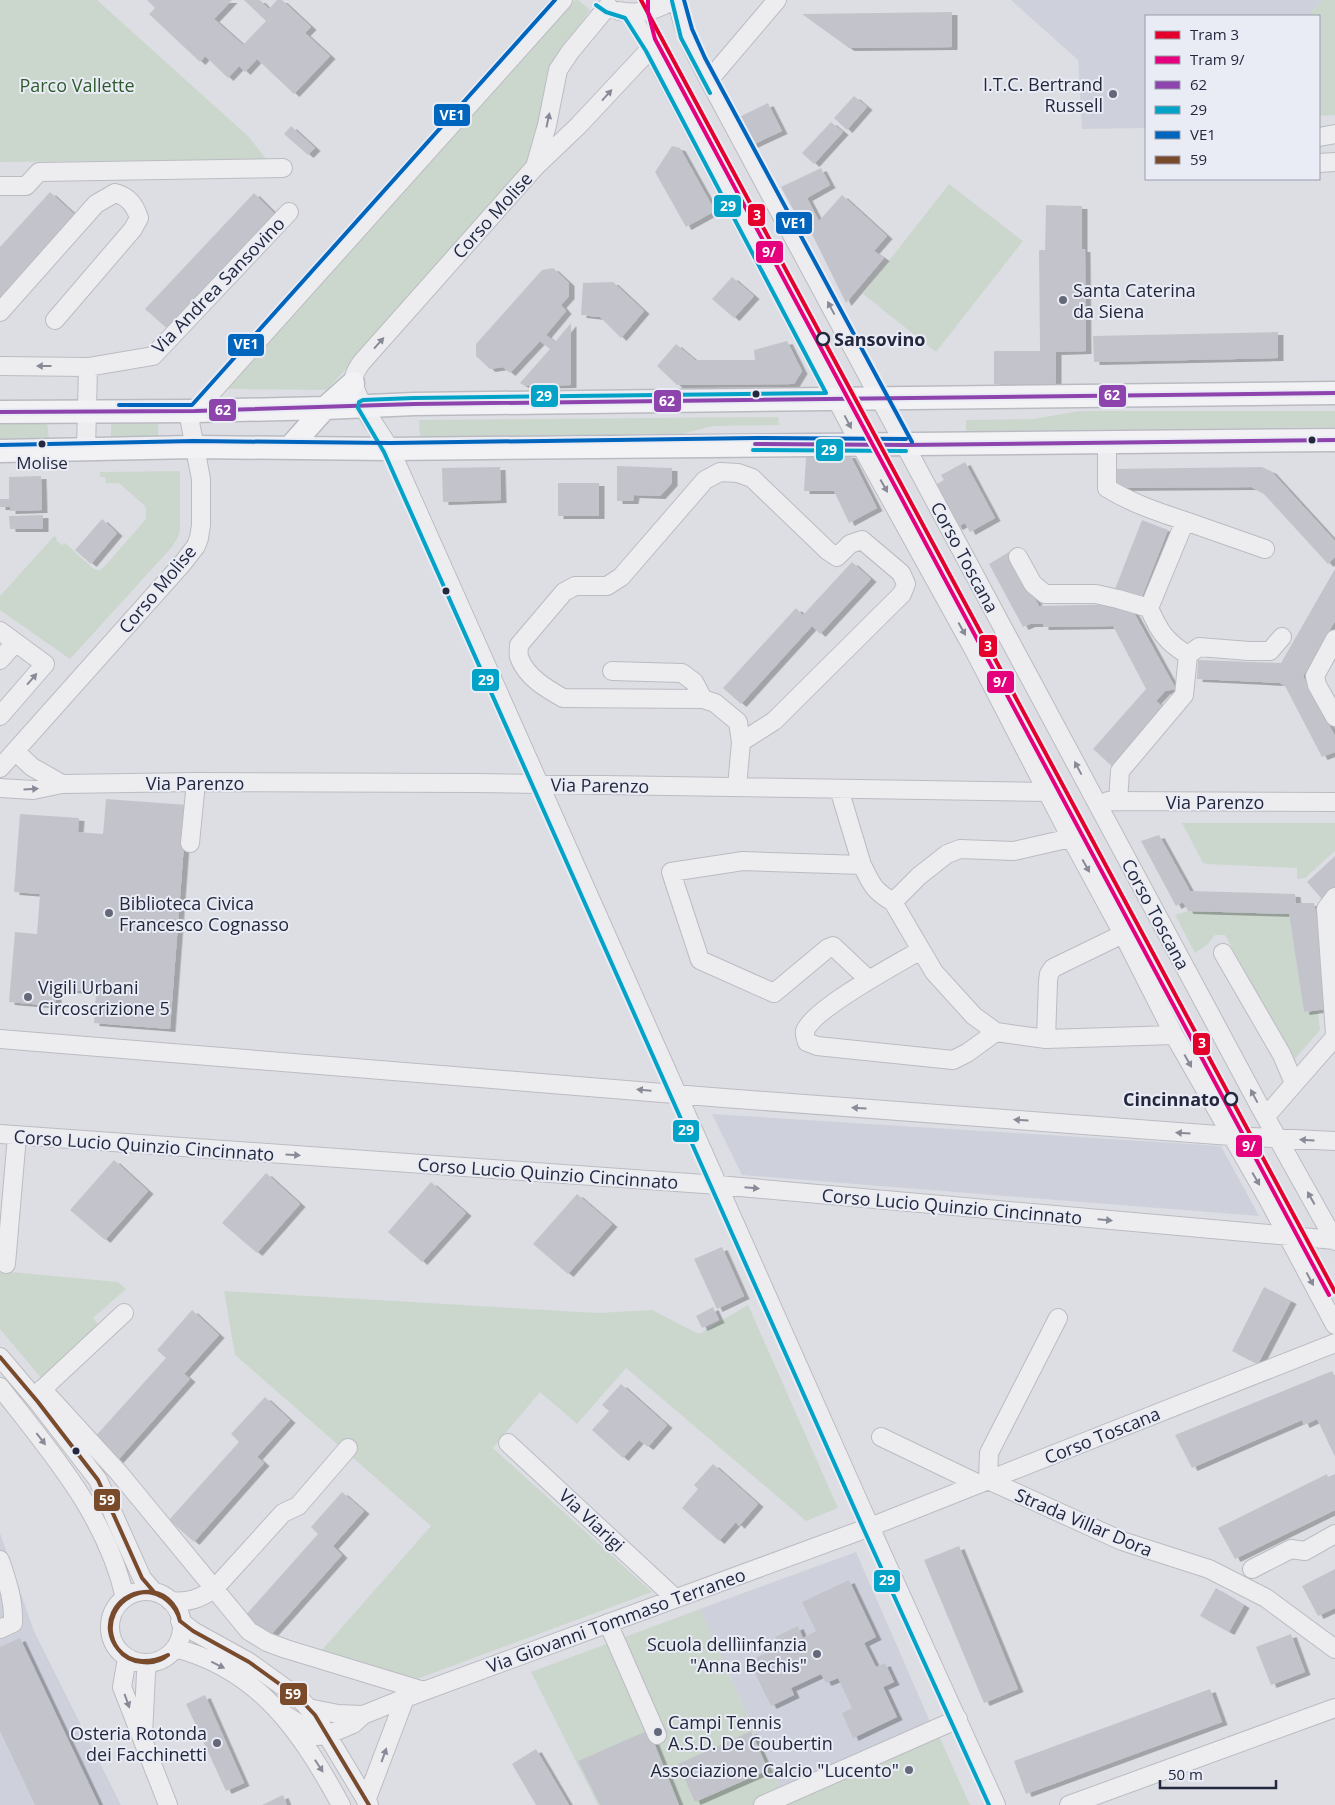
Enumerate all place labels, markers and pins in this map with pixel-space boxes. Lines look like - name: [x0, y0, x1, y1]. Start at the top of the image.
- place label: I.T.C. Bertrand Russell: [983, 72, 1103, 117]
- marker: I.T.C. Bertrand Russell: [1107, 88, 1119, 100]
- place label: Santa Caterina da Siena: [1073, 278, 1196, 323]
- marker: Santa Caterina da Siena: [1057, 294, 1069, 306]
- place label: Sansovino: [834, 327, 925, 351]
- marker: Sansovino: [816, 332, 830, 346]
- unlabelled marker: [751, 389, 761, 399]
- unlabelled marker: [1307, 435, 1317, 445]
- marker: Molise: [37, 439, 47, 449]
- place label: Molise: [16, 451, 68, 474]
- unlabelled marker: [441, 586, 451, 596]
- place label: Biblioteca Civica Francesco Cognasso: [119, 891, 289, 936]
- marker: Biblioteca Civica Francesco Cognasso: [103, 907, 115, 919]
- place label: Vigili Urbani Circoscrizione 5: [38, 975, 170, 1020]
- marker: Vigili Urbani Circoscrizione 5: [22, 991, 34, 1003]
- place label: Cincinnato: [1123, 1087, 1220, 1111]
- marker: Cincinnato: [1224, 1092, 1238, 1106]
- unlabelled marker: [71, 1446, 81, 1456]
- place label: Scuola dellìinfanzia "Anna Bechis": [647, 1632, 807, 1677]
- marker: Scuola dellìinfanzia "Anna Bechis": [811, 1648, 823, 1660]
- place label: Campi Tennis A.S.D. De Coubertin: [668, 1710, 833, 1755]
- place label: Osteria Rotonda dei Facchinetti: [70, 1721, 207, 1766]
- marker: Campi Tennis A.S.D. De Coubertin: [652, 1726, 664, 1738]
- marker: Osteria Rotonda dei Facchinetti: [211, 1737, 223, 1749]
- place label: Associazione Calcio "Lucento": [650, 1758, 899, 1782]
- marker: Associazione Calcio "Lucento": [903, 1764, 915, 1776]

